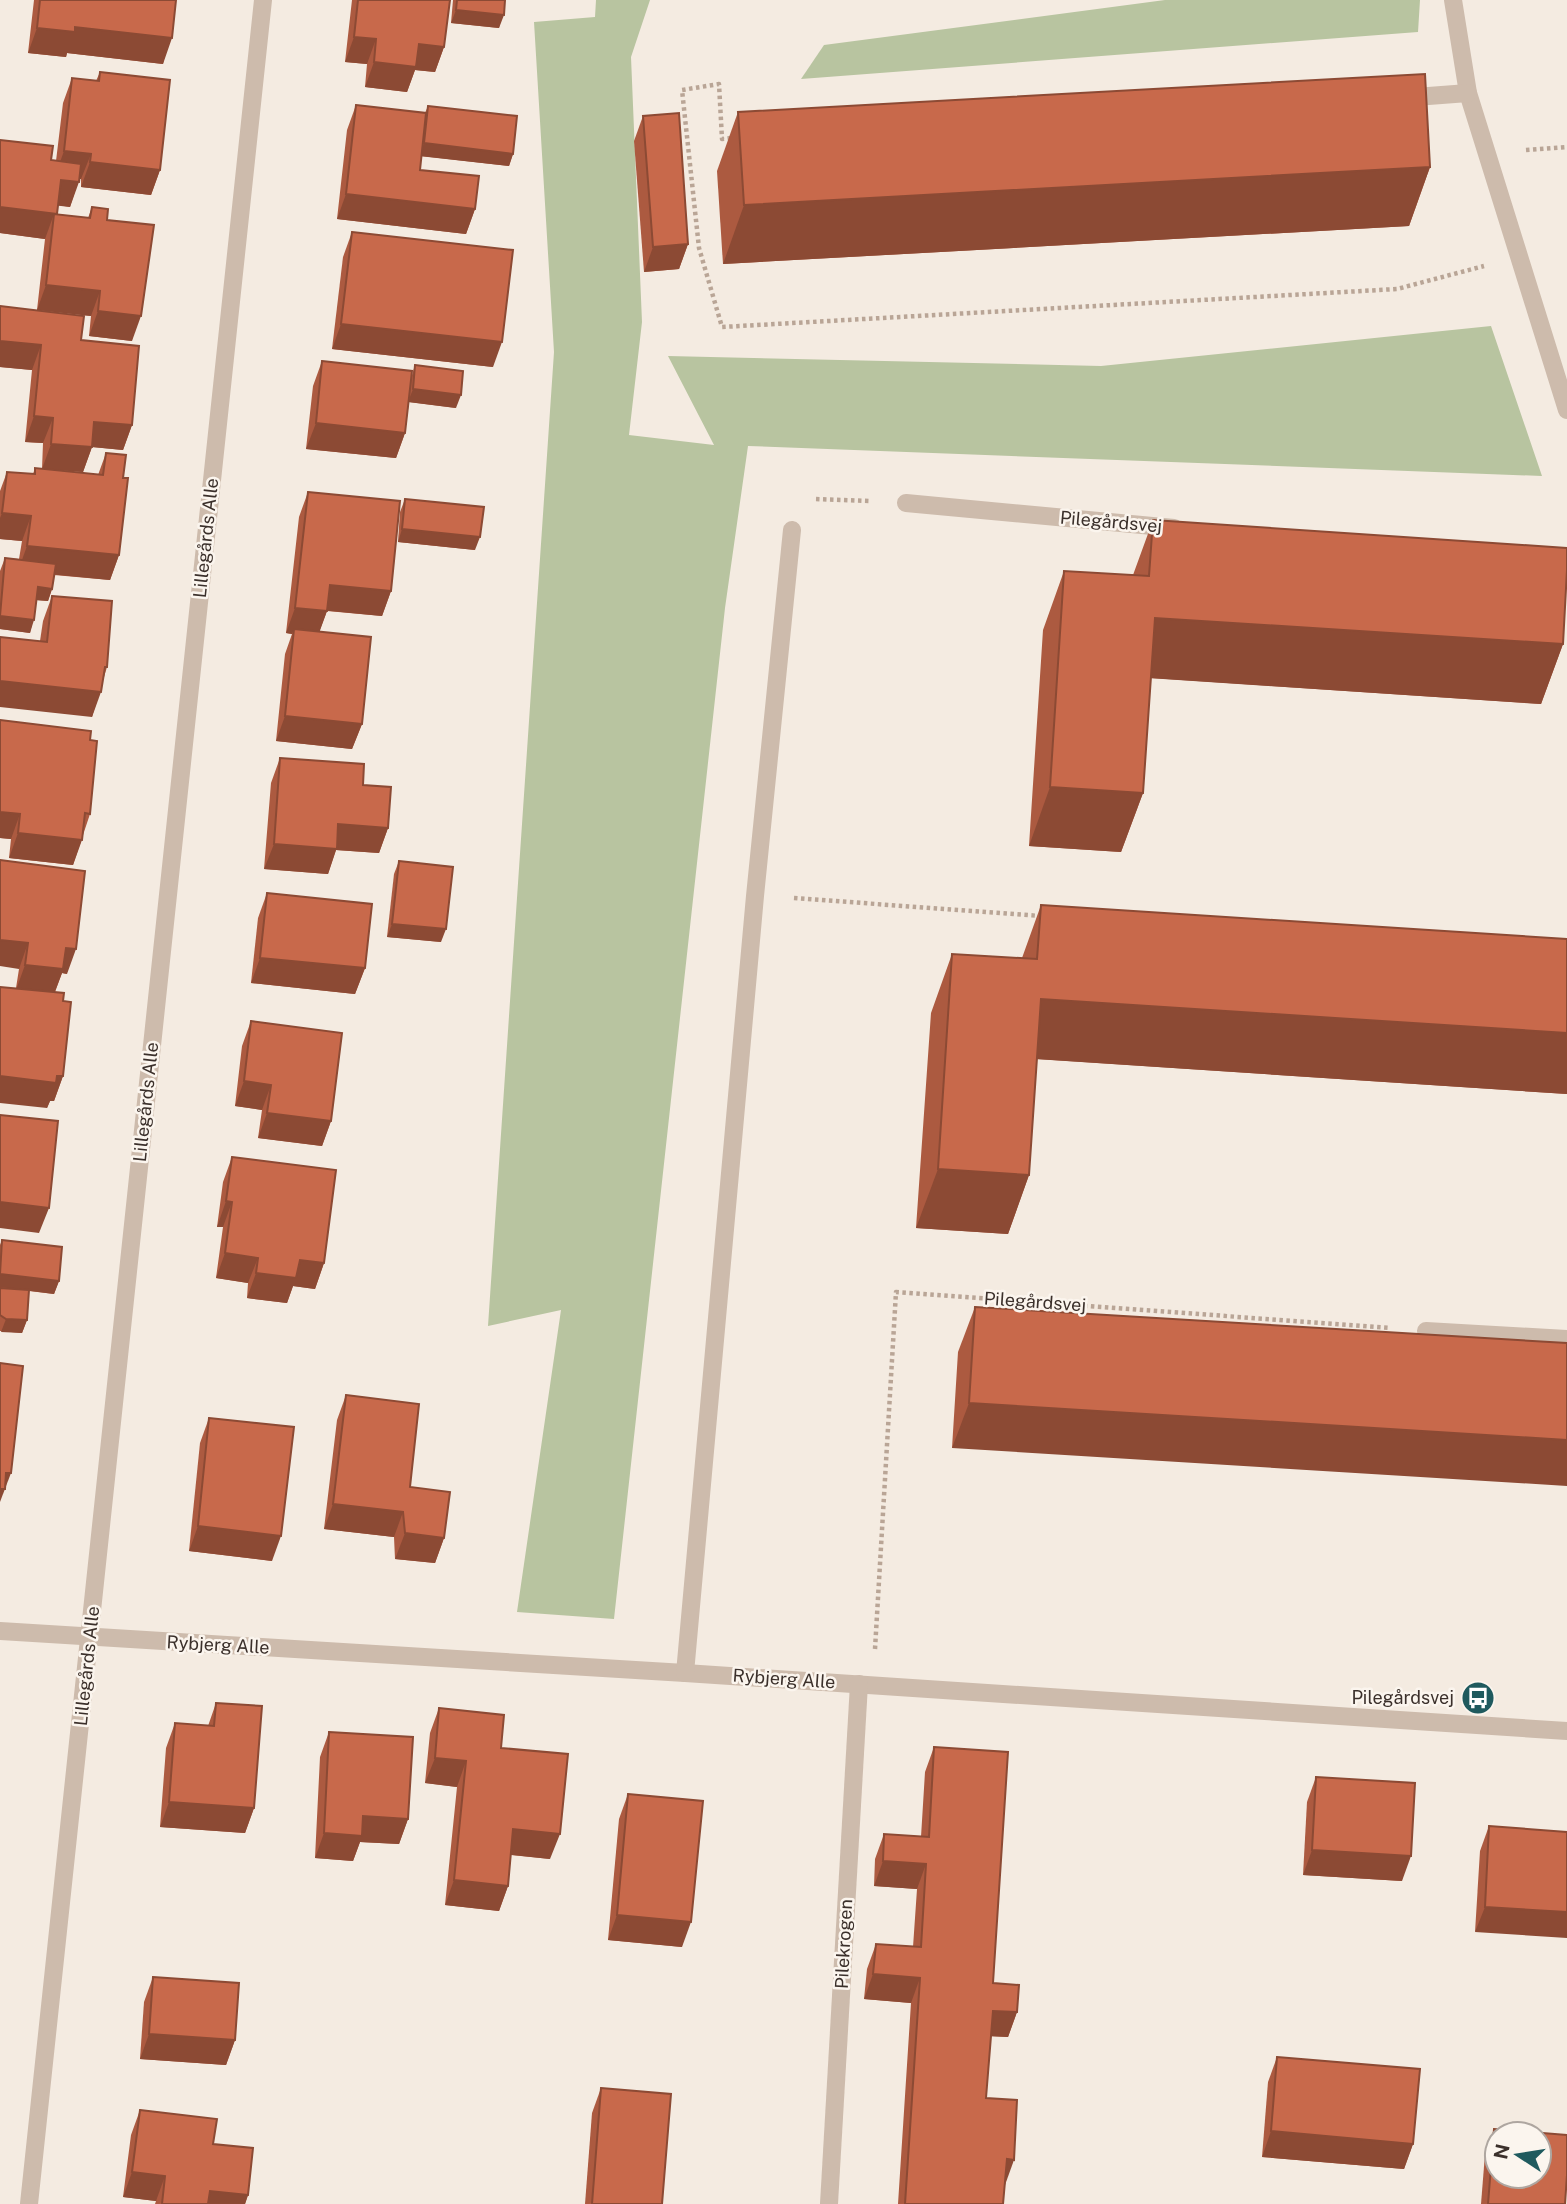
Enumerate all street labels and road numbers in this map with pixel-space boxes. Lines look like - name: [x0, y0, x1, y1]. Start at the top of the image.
- street label: Lillegårds Alle: [189, 477, 222, 599]
- street label: Pilegårdsvej: [1059, 507, 1163, 536]
- street label: Lillegårds Alle: [129, 1041, 162, 1163]
- street label: Pilegårdsvej: [983, 1287, 1087, 1316]
- street label: Lillegårds Alle: [70, 1605, 103, 1727]
- street label: Rybjerg Alle: [166, 1631, 270, 1658]
- street label: Rybjerg Alle: [732, 1664, 836, 1693]
- street label: Pilekrogen: [831, 1899, 856, 1989]

